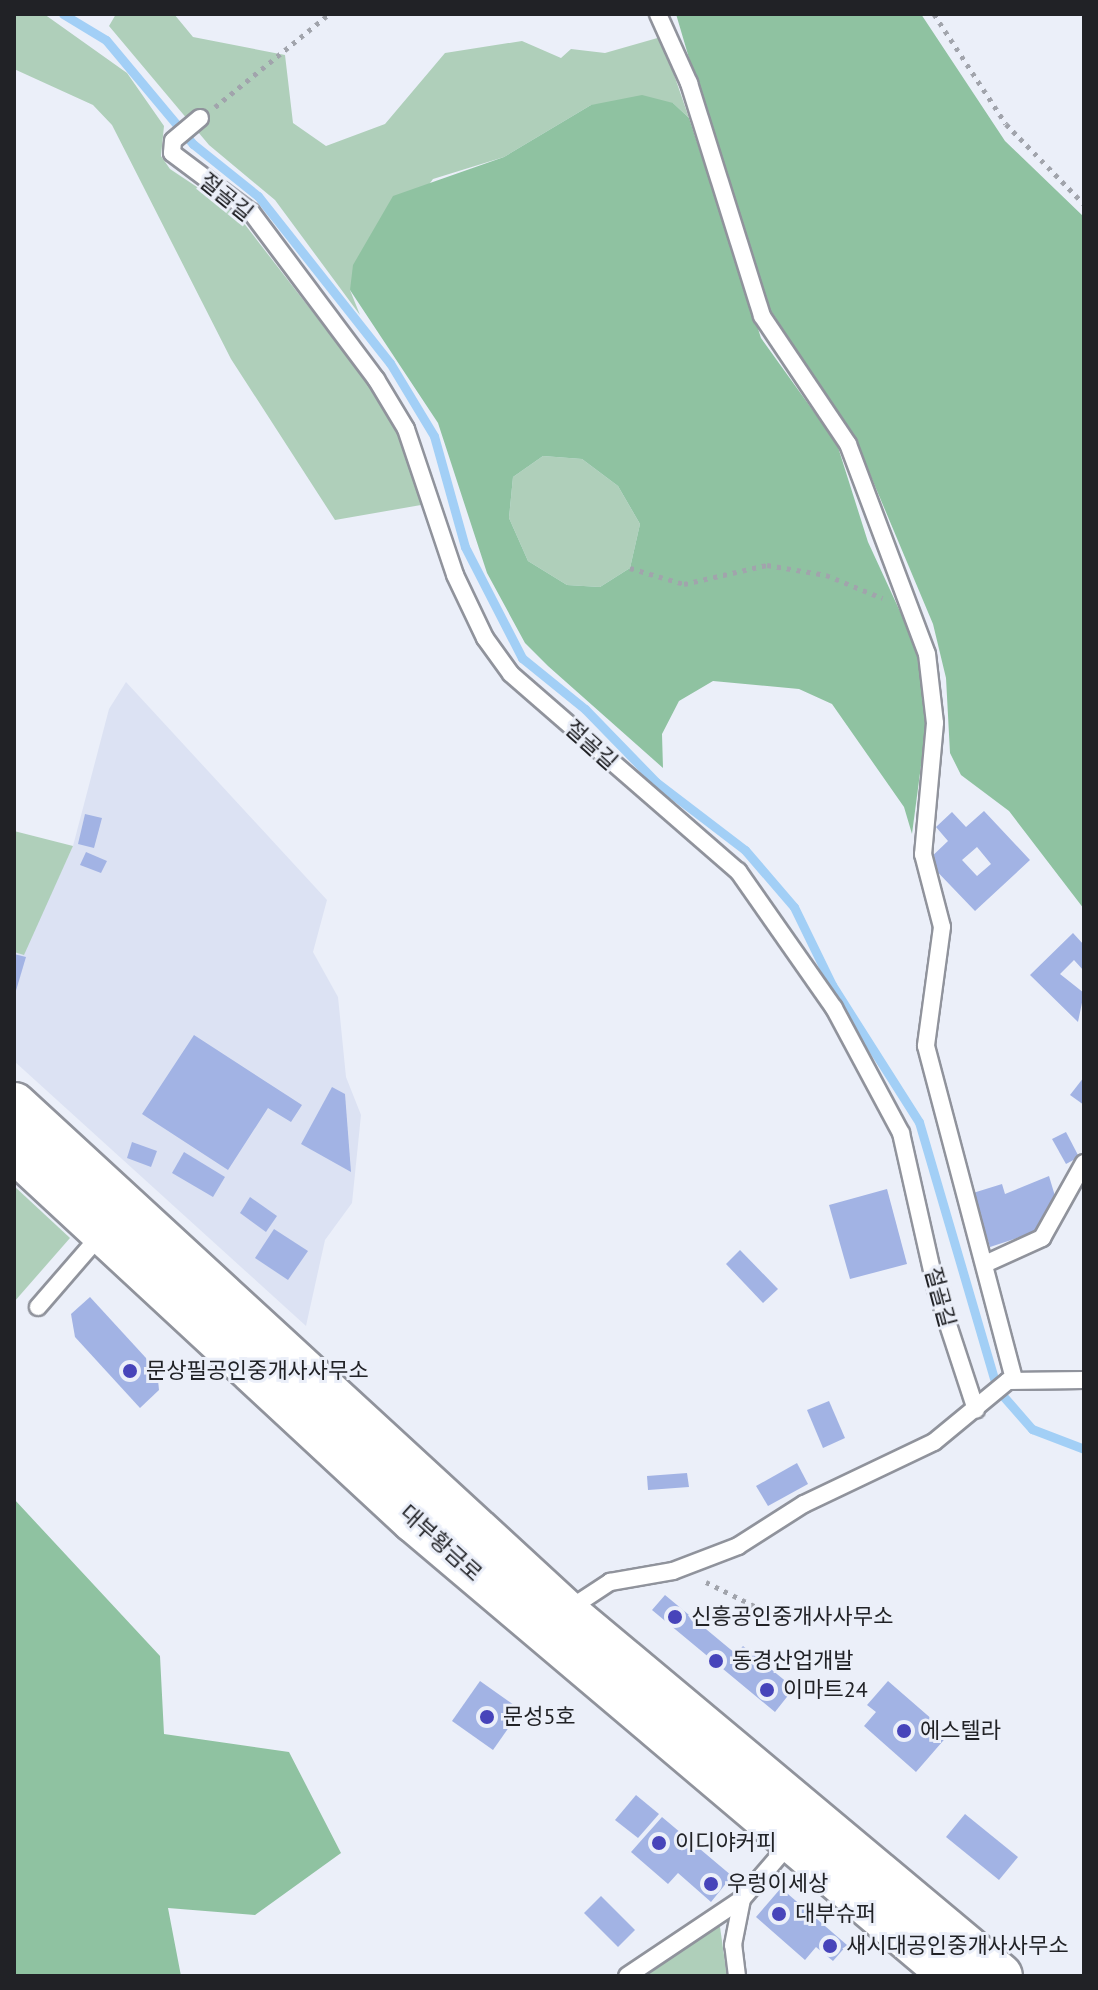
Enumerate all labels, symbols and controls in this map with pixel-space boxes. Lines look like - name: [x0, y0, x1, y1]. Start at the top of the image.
- street label: 절골길: [194, 168, 258, 226]
- street label: 절골길: [560, 715, 622, 775]
- street label: 절골길: [919, 1264, 961, 1330]
- place label: 문상필공인중개사사무소: [146, 1358, 369, 1384]
- marker: 문상필공인중개사사무소: [121, 1362, 139, 1380]
- street label: 대부황금로: [395, 1499, 487, 1587]
- place label: 신흥공인중개사사무소: [691, 1604, 893, 1630]
- marker: 신흥공인중개사사무소: [666, 1608, 684, 1626]
- place label: 동경산업개발: [732, 1648, 853, 1674]
- marker: 동경산업개발: [707, 1652, 725, 1670]
- place label: 이마트24: [783, 1677, 868, 1703]
- marker: 이마트24: [758, 1681, 776, 1699]
- place label: 문성5호: [503, 1704, 576, 1730]
- marker: 문성5호: [478, 1708, 496, 1726]
- place label: 에스텔라: [920, 1718, 1001, 1744]
- marker: 에스텔라: [895, 1722, 913, 1740]
- place label: 이디야커피: [675, 1830, 776, 1856]
- marker: 이디야커피: [650, 1834, 668, 1852]
- place label: 우렁이세상: [727, 1871, 828, 1897]
- marker: 우렁이세상: [702, 1875, 720, 1893]
- place label: 대부슈퍼: [795, 1901, 876, 1927]
- marker: 대부슈퍼: [770, 1905, 788, 1923]
- place label: 새시대공인중개사사무소: [846, 1933, 1069, 1959]
- marker: 새시대공인중개사사무소: [821, 1937, 839, 1955]

